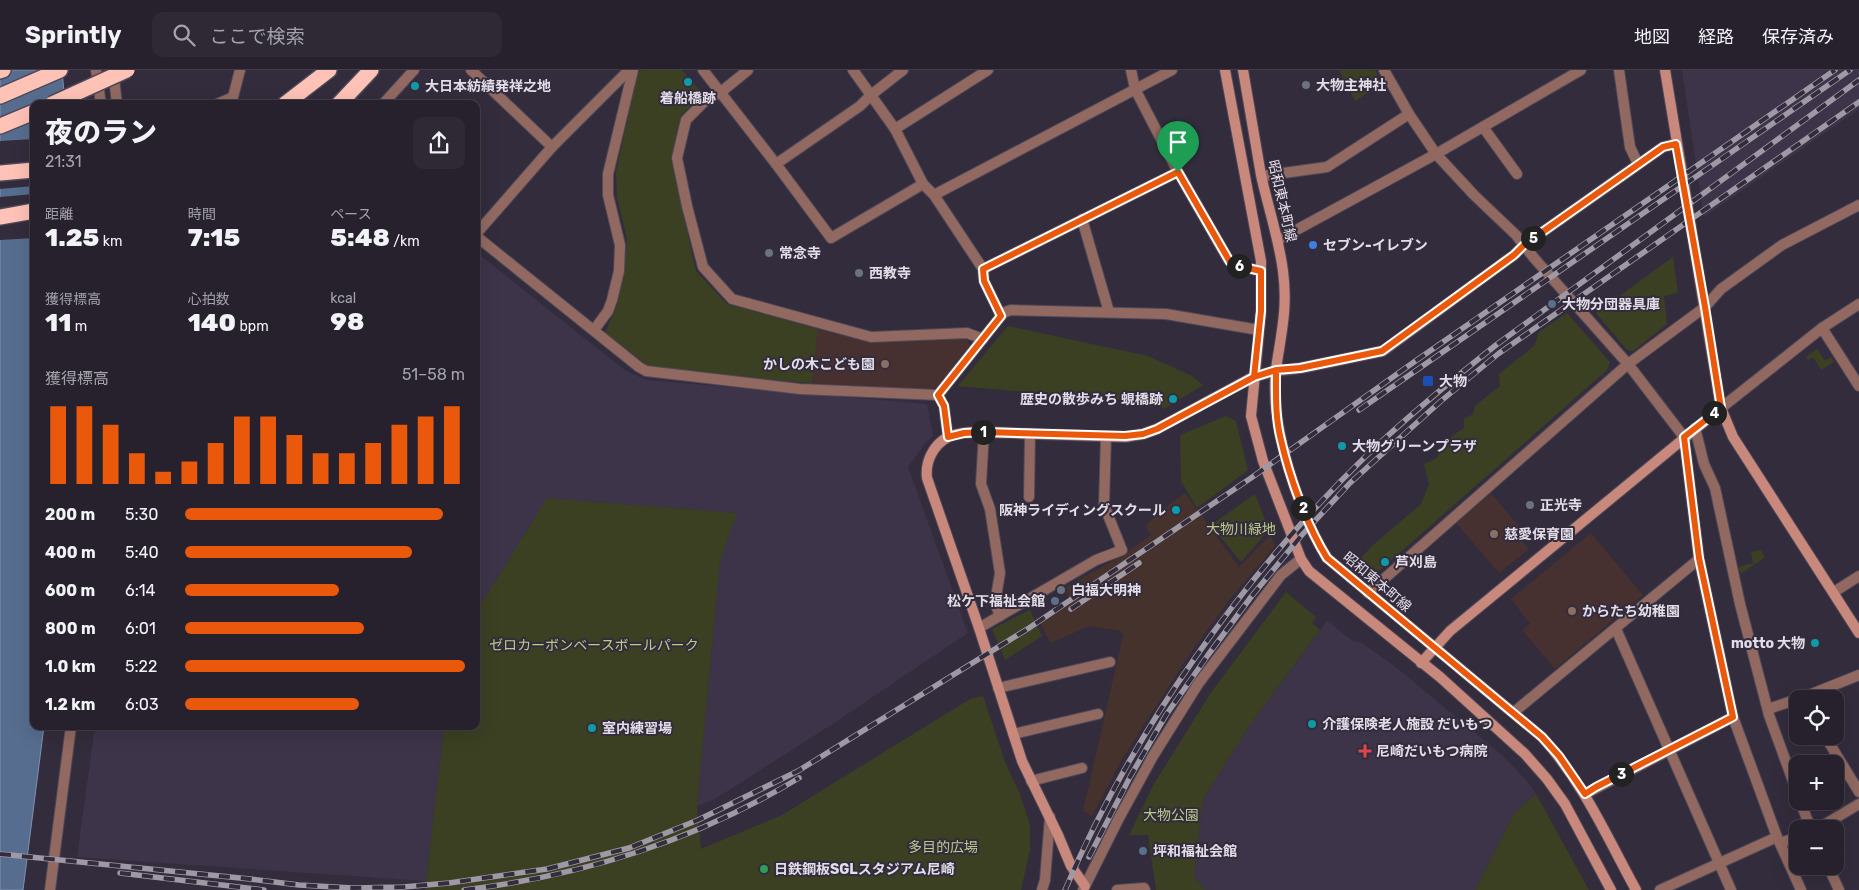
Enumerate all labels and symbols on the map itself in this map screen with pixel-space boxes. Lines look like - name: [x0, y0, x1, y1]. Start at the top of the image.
- marker: 着船橋跡: [682, 76, 694, 88]
- place label: 大物主神社: [1316, 77, 1386, 94]
- place label: 大日本紡績発祥之地: [425, 78, 551, 95]
- marker: 大物主神社: [1300, 79, 1312, 91]
- marker: 大日本紡績発祥之地: [409, 80, 421, 92]
- place label: 着船橋跡: [660, 90, 716, 107]
- pin: [1157, 121, 1199, 172]
- street label: 昭和東本町線: [1264, 158, 1300, 244]
- pin: 5: [1520, 226, 1546, 250]
- place label: セブン-イレブン: [1323, 237, 1428, 254]
- marker: セブン-イレブン: [1307, 239, 1319, 251]
- place label: 常念寺: [779, 245, 821, 262]
- marker: 常念寺: [763, 247, 775, 259]
- pin: 6: [1226, 254, 1252, 278]
- place label: 西教寺: [869, 265, 911, 282]
- marker: 西教寺: [853, 267, 865, 279]
- place label: 大物分団器具庫: [1562, 296, 1660, 313]
- marker: 大物分団器具庫: [1546, 298, 1558, 310]
- place label: かしの木こども園: [763, 356, 875, 373]
- marker: かしの木こども園: [879, 358, 891, 370]
- place label: 大物: [1439, 373, 1467, 390]
- marker: 大物: [1421, 374, 1435, 388]
- place label: 歴史の散歩みち 蜆橋跡: [1020, 391, 1163, 408]
- marker: 歴史の散歩みち 蜆橋跡: [1167, 393, 1179, 405]
- pin: 4: [1702, 400, 1726, 426]
- pin: 1: [970, 420, 996, 444]
- place label: 大物グリーンプラザ: [1352, 438, 1477, 455]
- marker: 大物グリーンプラザ: [1336, 440, 1348, 452]
- pin: 2: [1290, 496, 1316, 520]
- place label: 正光寺: [1540, 497, 1582, 514]
- marker: 正光寺: [1524, 499, 1536, 511]
- place label: 阪神ライディングスクール: [999, 502, 1166, 519]
- marker: 阪神ライディングスクール: [1170, 504, 1182, 516]
- park label: 大物川緑地: [1206, 521, 1276, 538]
- place label: 慈愛保育園: [1504, 526, 1574, 543]
- marker: 慈愛保育園: [1488, 528, 1500, 540]
- street label: 昭和東本町線: [1339, 548, 1415, 616]
- place label: 芦刈島: [1395, 554, 1437, 571]
- marker: 芦刈島: [1379, 556, 1391, 568]
- place label: 白福大明神: [1071, 582, 1141, 599]
- marker: 白福大明神: [1055, 584, 1067, 596]
- place label: 松ケ下福祉会館: [947, 593, 1045, 610]
- marker: 松ケ下福祉会館: [1049, 595, 1061, 607]
- place label: からたち幼稚園: [1582, 603, 1680, 620]
- marker: からたち幼稚園: [1566, 605, 1578, 617]
- place label: motto 大物: [1731, 635, 1805, 652]
- park label: ゼロカーボンベースボールパーク: [489, 637, 699, 654]
- marker: motto 大物: [1809, 637, 1821, 649]
- place label: 介護保険老人施設 だいもつ: [1322, 716, 1492, 733]
- marker: 介護保険老人施設 だいもつ: [1306, 718, 1318, 730]
- place label: 室内練習場: [602, 720, 672, 737]
- marker: 室内練習場: [586, 722, 598, 734]
- place label: 尼崎だいもつ病院: [1376, 743, 1487, 760]
- marker: 尼崎だいもつ病院: [1358, 744, 1372, 758]
- pin: 3: [1608, 762, 1634, 786]
- park label: 大物公園: [1143, 807, 1199, 824]
- park label: 多目的広場: [908, 839, 978, 856]
- place label: 坪和福祉会館: [1153, 843, 1237, 860]
- marker: 坪和福祉会館: [1137, 845, 1149, 857]
- place label: 日鉄鋼板SGLスタジアム尼崎: [774, 861, 955, 878]
- marker: 日鉄鋼板SGLスタジアム尼崎: [758, 863, 770, 875]

